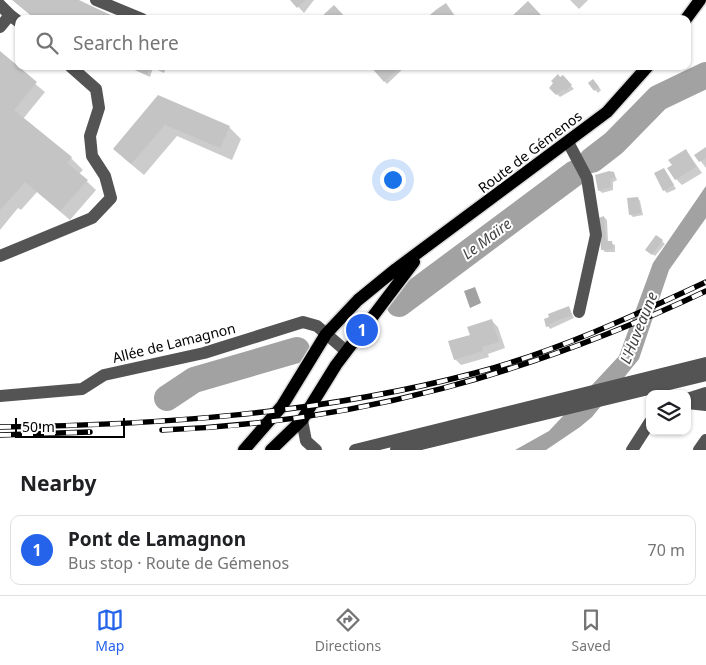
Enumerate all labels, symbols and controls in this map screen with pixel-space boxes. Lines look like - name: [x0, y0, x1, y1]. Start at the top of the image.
- search box: [15, 15, 691, 70]
- icon: search: [33, 29, 61, 57]
- text: Search here: [73, 30, 179, 56]
- street label: Route de Gémenos: [474, 106, 586, 197]
- your location: [380, 167, 406, 193]
- water label: Le Maïre: [458, 213, 515, 263]
- water label: L'Huveaune: [615, 288, 662, 367]
- pin: 1: [346, 311, 378, 349]
- street label: Allée de Lamagnon: [110, 318, 237, 367]
- map controls: [646, 390, 691, 435]
- button: layers: [646, 390, 691, 435]
- scale bar: [15, 415, 125, 438]
- text: 50 m: [22, 417, 55, 436]
- text: Nearby: [20, 469, 96, 497]
- text: Pont de Lamagnon: [68, 526, 246, 552]
- text: 1: [32, 539, 42, 561]
- text: 70 m: [648, 539, 685, 561]
- text: Bus stop · Route de Gémenos: [68, 552, 289, 574]
- tab: Map: [95, 606, 124, 655]
- tab: Directions: [315, 606, 381, 655]
- tab: Saved: [572, 606, 611, 655]

